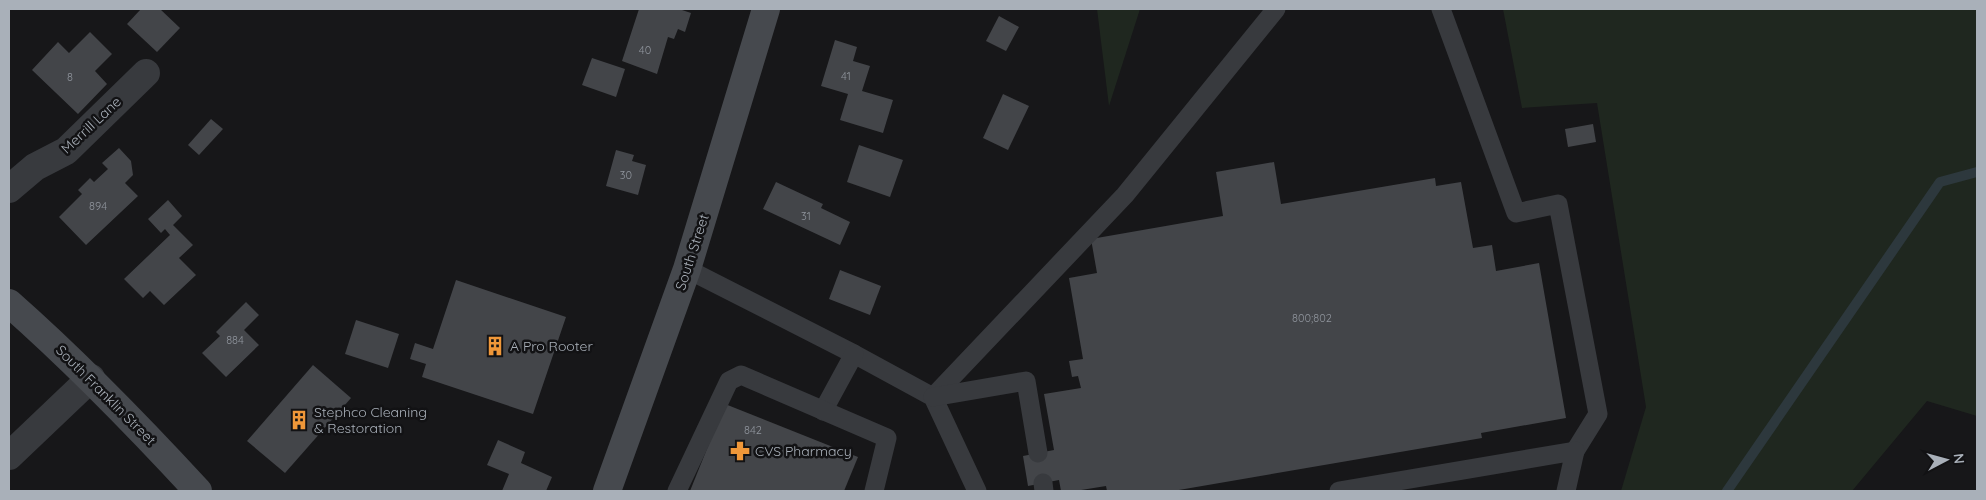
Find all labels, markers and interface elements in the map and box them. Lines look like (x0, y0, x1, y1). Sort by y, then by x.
house number: 40 (639, 43, 651, 57)
house number: 41 (841, 69, 851, 83)
house number: 8 (67, 70, 73, 84)
street label: Merrill Lane (57, 93, 125, 157)
house number: 30 (620, 168, 632, 182)
house number: 894 (89, 199, 107, 213)
house number: 31 (801, 209, 811, 223)
street label: South Street (671, 211, 713, 292)
house number: 800;802 (1292, 311, 1332, 325)
house number: 884 (226, 333, 244, 347)
building icon: A Pro Rooter (484, 335, 506, 357)
place label: A Pro Rooter (510, 337, 593, 355)
street label: South Franklin Street (52, 341, 160, 449)
place label: Stephco Cleaning & Restoration (314, 403, 427, 437)
building icon: Stephco Cleaning & Restoration (288, 409, 310, 431)
house number: 842 (744, 423, 762, 437)
north arrow (1921, 435, 1971, 485)
pharmacy icon: CVS Pharmacy (729, 440, 751, 462)
place label: CVS Pharmacy (755, 442, 852, 460)
text: N (1949, 453, 1968, 465)

